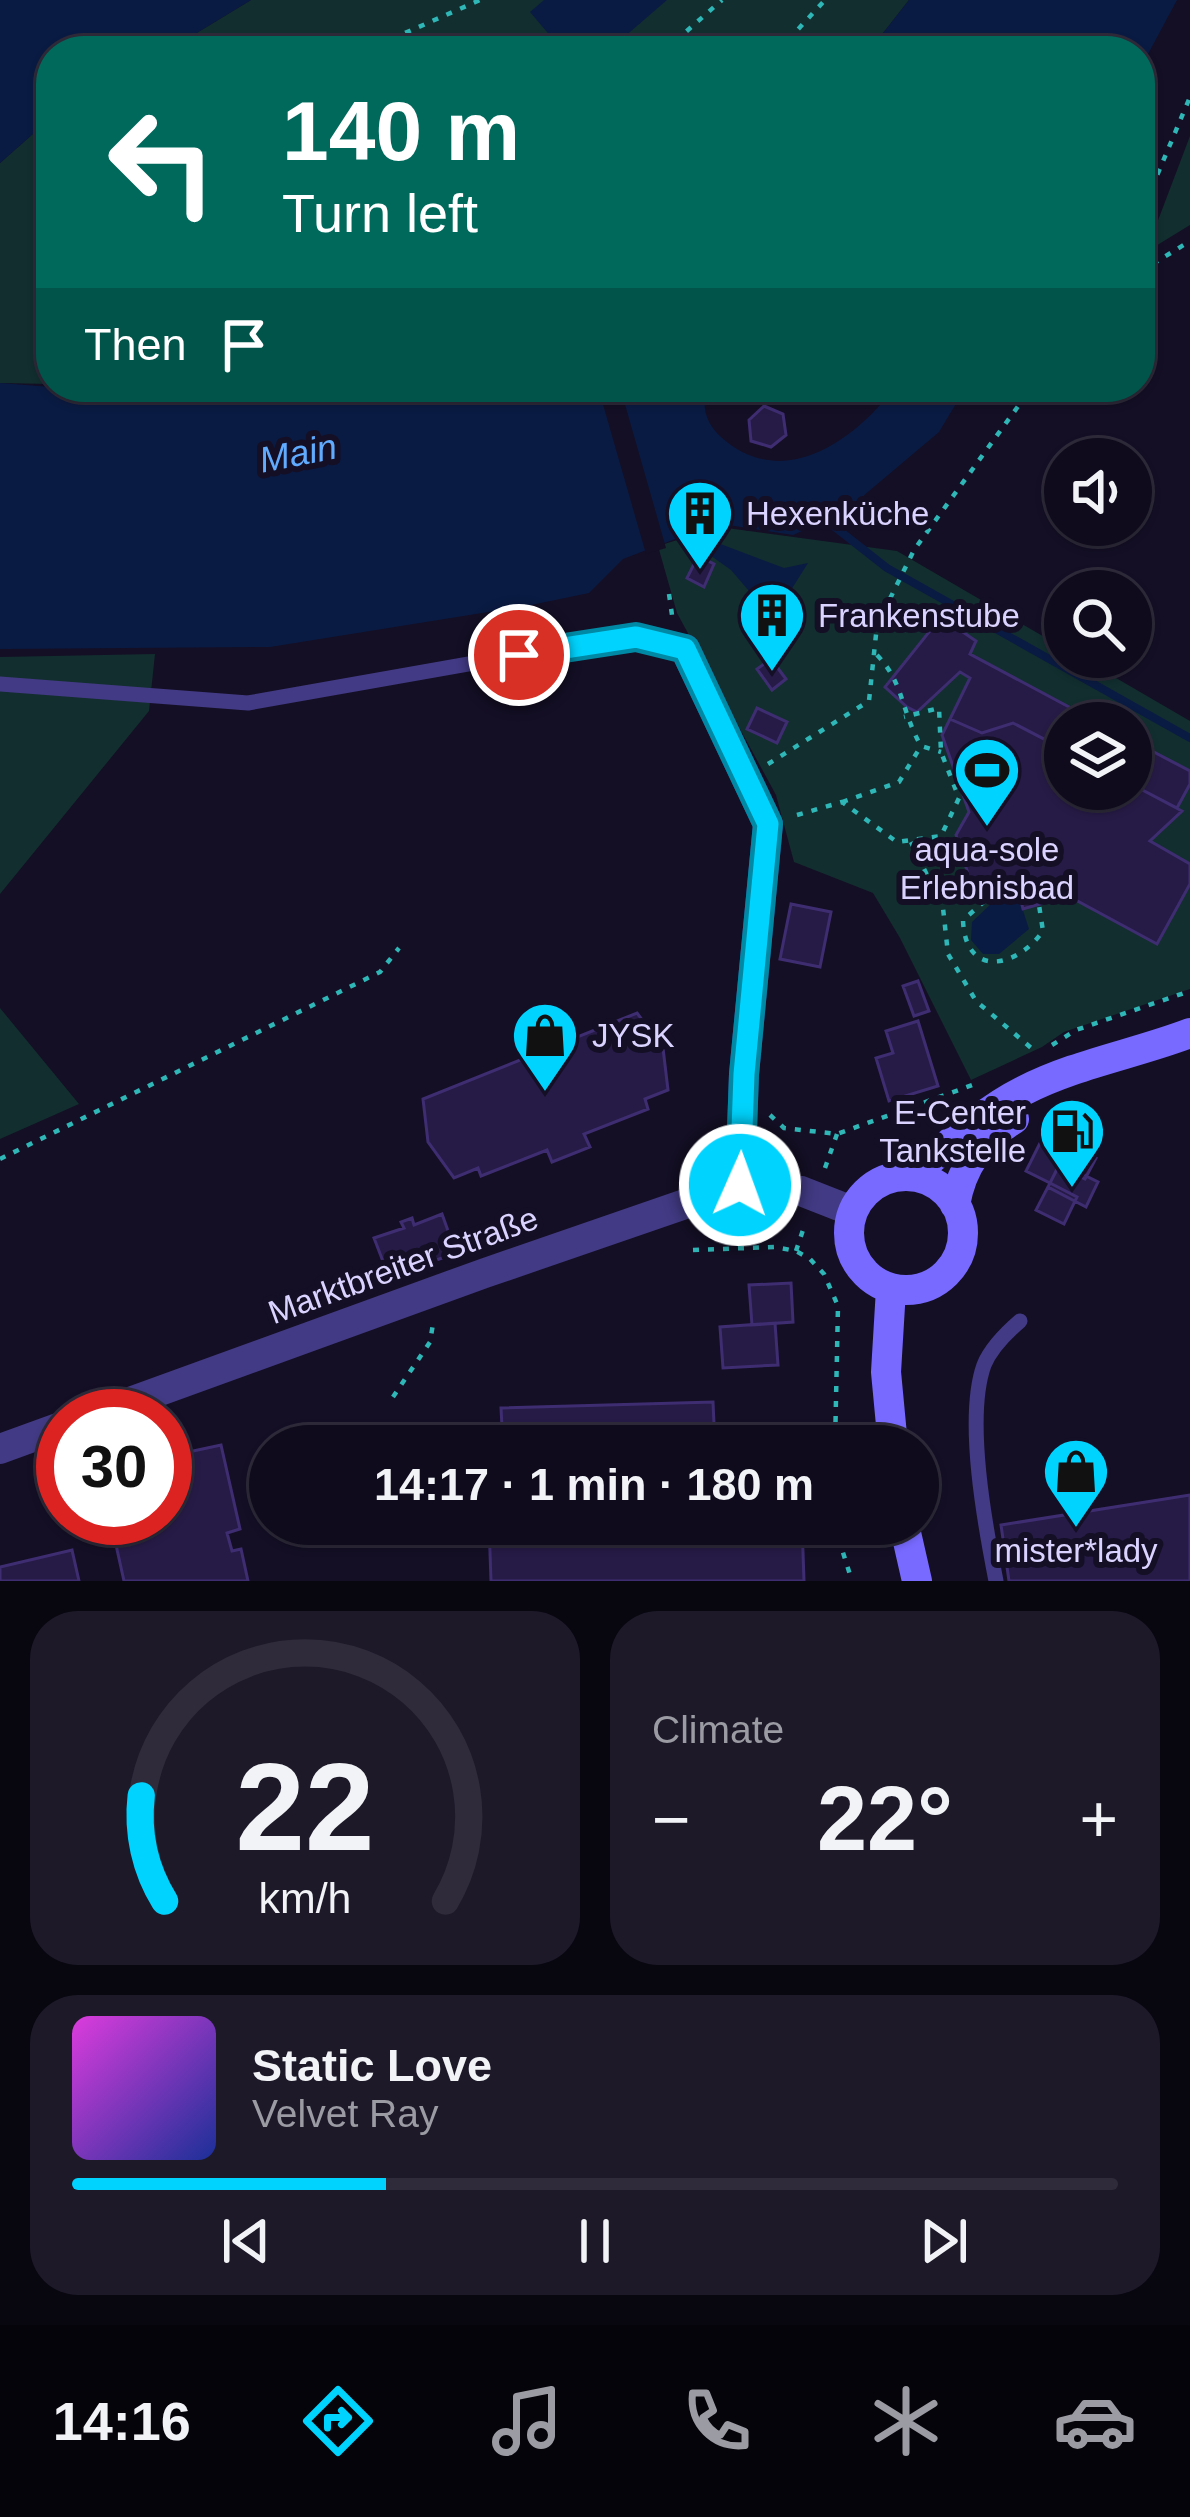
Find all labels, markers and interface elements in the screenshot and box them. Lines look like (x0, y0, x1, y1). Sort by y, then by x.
icon: left (84, 84, 240, 240)
text: 140 m (282, 84, 520, 178)
text: Turn left (282, 183, 478, 243)
icon: arrive (211, 312, 277, 378)
text: Then (84, 319, 187, 370)
water label: Main (256, 425, 340, 481)
map controls (1044, 438, 1152, 810)
button: sound (1044, 438, 1152, 546)
building icon: Hexenküche (665, 478, 735, 572)
place label: Hexenküche (746, 495, 929, 532)
button: search (1044, 570, 1152, 678)
building icon: Frankenstube (737, 580, 807, 674)
place label: Frankenstube (818, 597, 1020, 634)
pin (468, 604, 570, 706)
icon: arrive (486, 622, 552, 688)
button: layers (1044, 702, 1152, 810)
sports icon: aqua-sole Erlebnisbad (952, 735, 1022, 829)
place label: aqua-sole Erlebnisbad (900, 831, 1074, 906)
shop icon: JYSK (510, 1000, 580, 1094)
place label: JYSK (592, 1017, 675, 1054)
place label: E-Center Tankstelle (879, 1094, 1026, 1169)
fuel station icon: E-Center Tankstelle (1037, 1096, 1107, 1190)
position arrow (677, 1122, 803, 1248)
street label: Marktbreiter Straße (263, 1199, 543, 1331)
speed limit sign: 30 (36, 1389, 192, 1545)
shop icon: mister*lady (1041, 1436, 1111, 1530)
text: 14:17 · 1 min · 180 m (374, 1459, 814, 1510)
place label: mister*lady (994, 1532, 1158, 1569)
text: Climate (652, 1708, 784, 1751)
text: 22 (236, 1737, 374, 1876)
text: 22° (817, 1769, 953, 1869)
text: − (652, 1782, 691, 1856)
text: + (1079, 1782, 1118, 1856)
text: km/h (259, 1874, 351, 1922)
text: Static Love (252, 2040, 492, 2091)
text: Velvet Ray (252, 2092, 438, 2135)
icon: previous (213, 2208, 279, 2274)
icon: pause (562, 2208, 628, 2274)
icon: next (911, 2208, 977, 2274)
icon: directions (296, 2379, 380, 2463)
icon: music (485, 2379, 569, 2463)
icon: phone (675, 2379, 759, 2463)
icon: climate (864, 2379, 948, 2463)
icon: car (1053, 2379, 1137, 2463)
text: 14:16 (53, 2391, 191, 2451)

